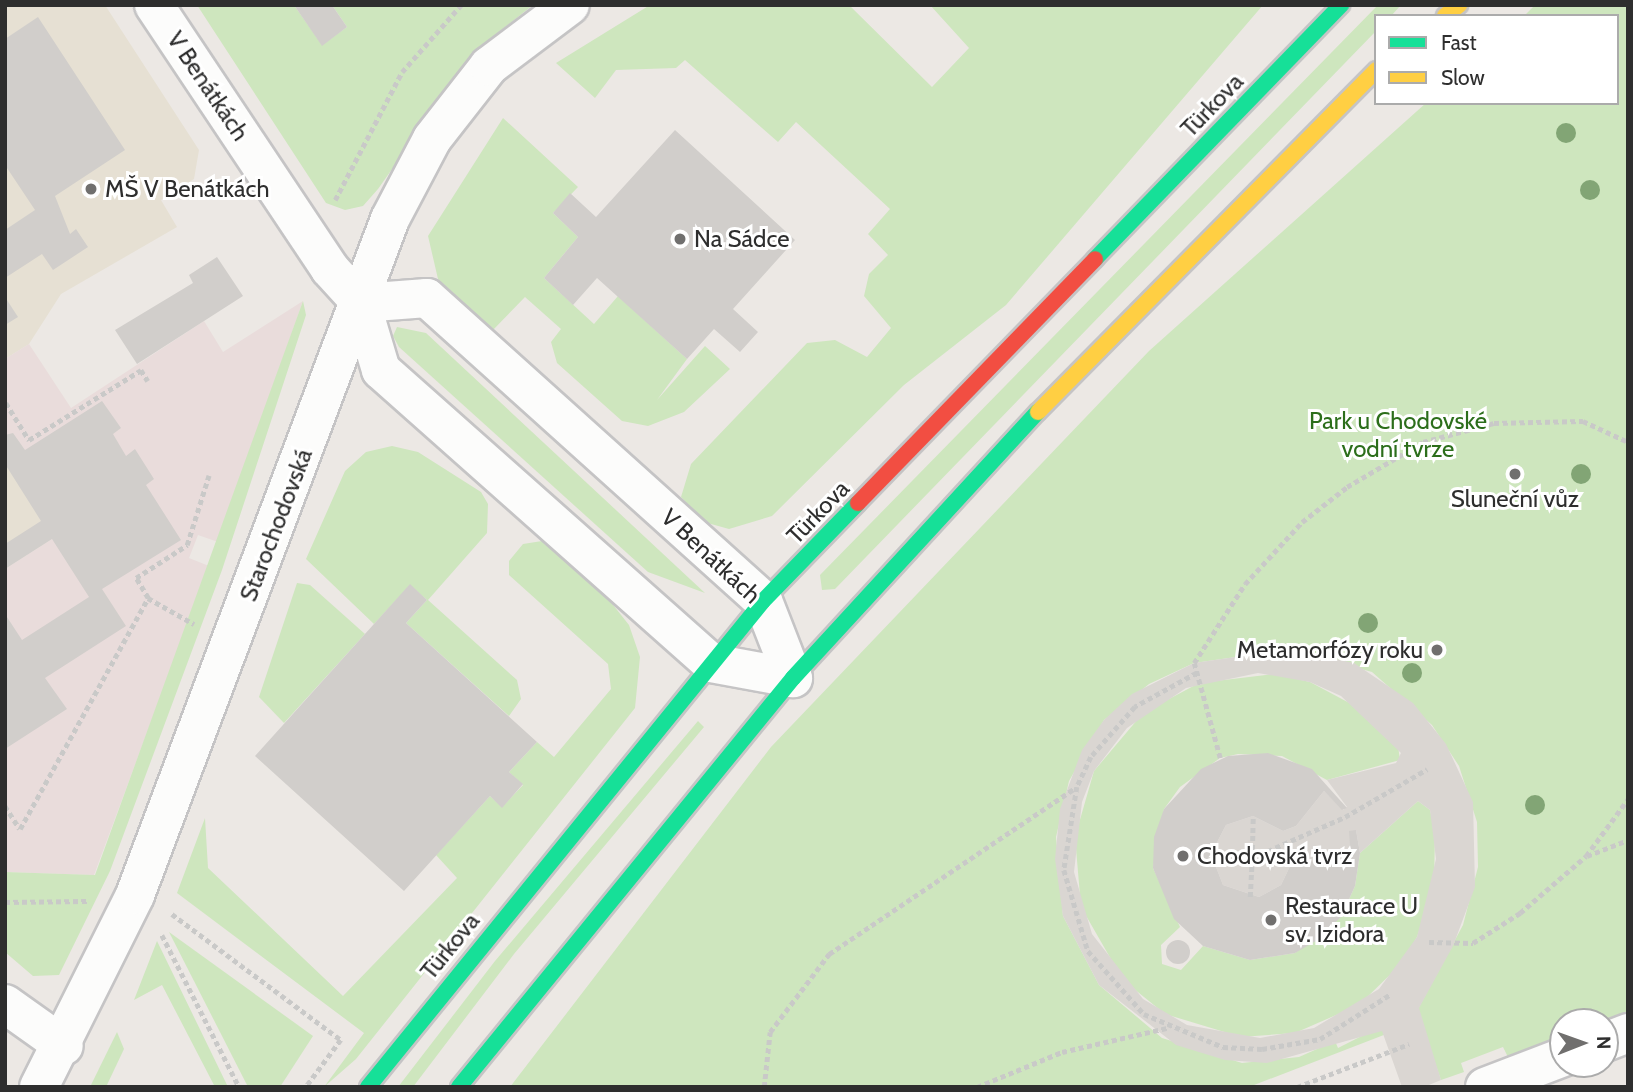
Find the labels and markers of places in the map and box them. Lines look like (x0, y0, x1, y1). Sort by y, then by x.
place label: MŠ V Benátkách (105, 175, 269, 203)
marker: MŠ V Benátkách (83, 181, 99, 197)
place label: Na Sádce (694, 225, 789, 253)
marker: Na Sádce (672, 231, 688, 247)
marker: Sluneční vůz (1507, 466, 1523, 482)
place label: Sluneční vůz (1451, 485, 1579, 513)
place label: Metamorfózy roku (1237, 636, 1423, 664)
marker: Metamorfózy roku (1429, 642, 1445, 658)
place label: Chodovská tvrz (1197, 842, 1352, 870)
marker: Chodovská tvrz (1175, 848, 1191, 864)
place label: Restaurace U sv. Izidora (1285, 892, 1418, 948)
marker: Restaurace U sv. Izidora (1263, 912, 1279, 928)

